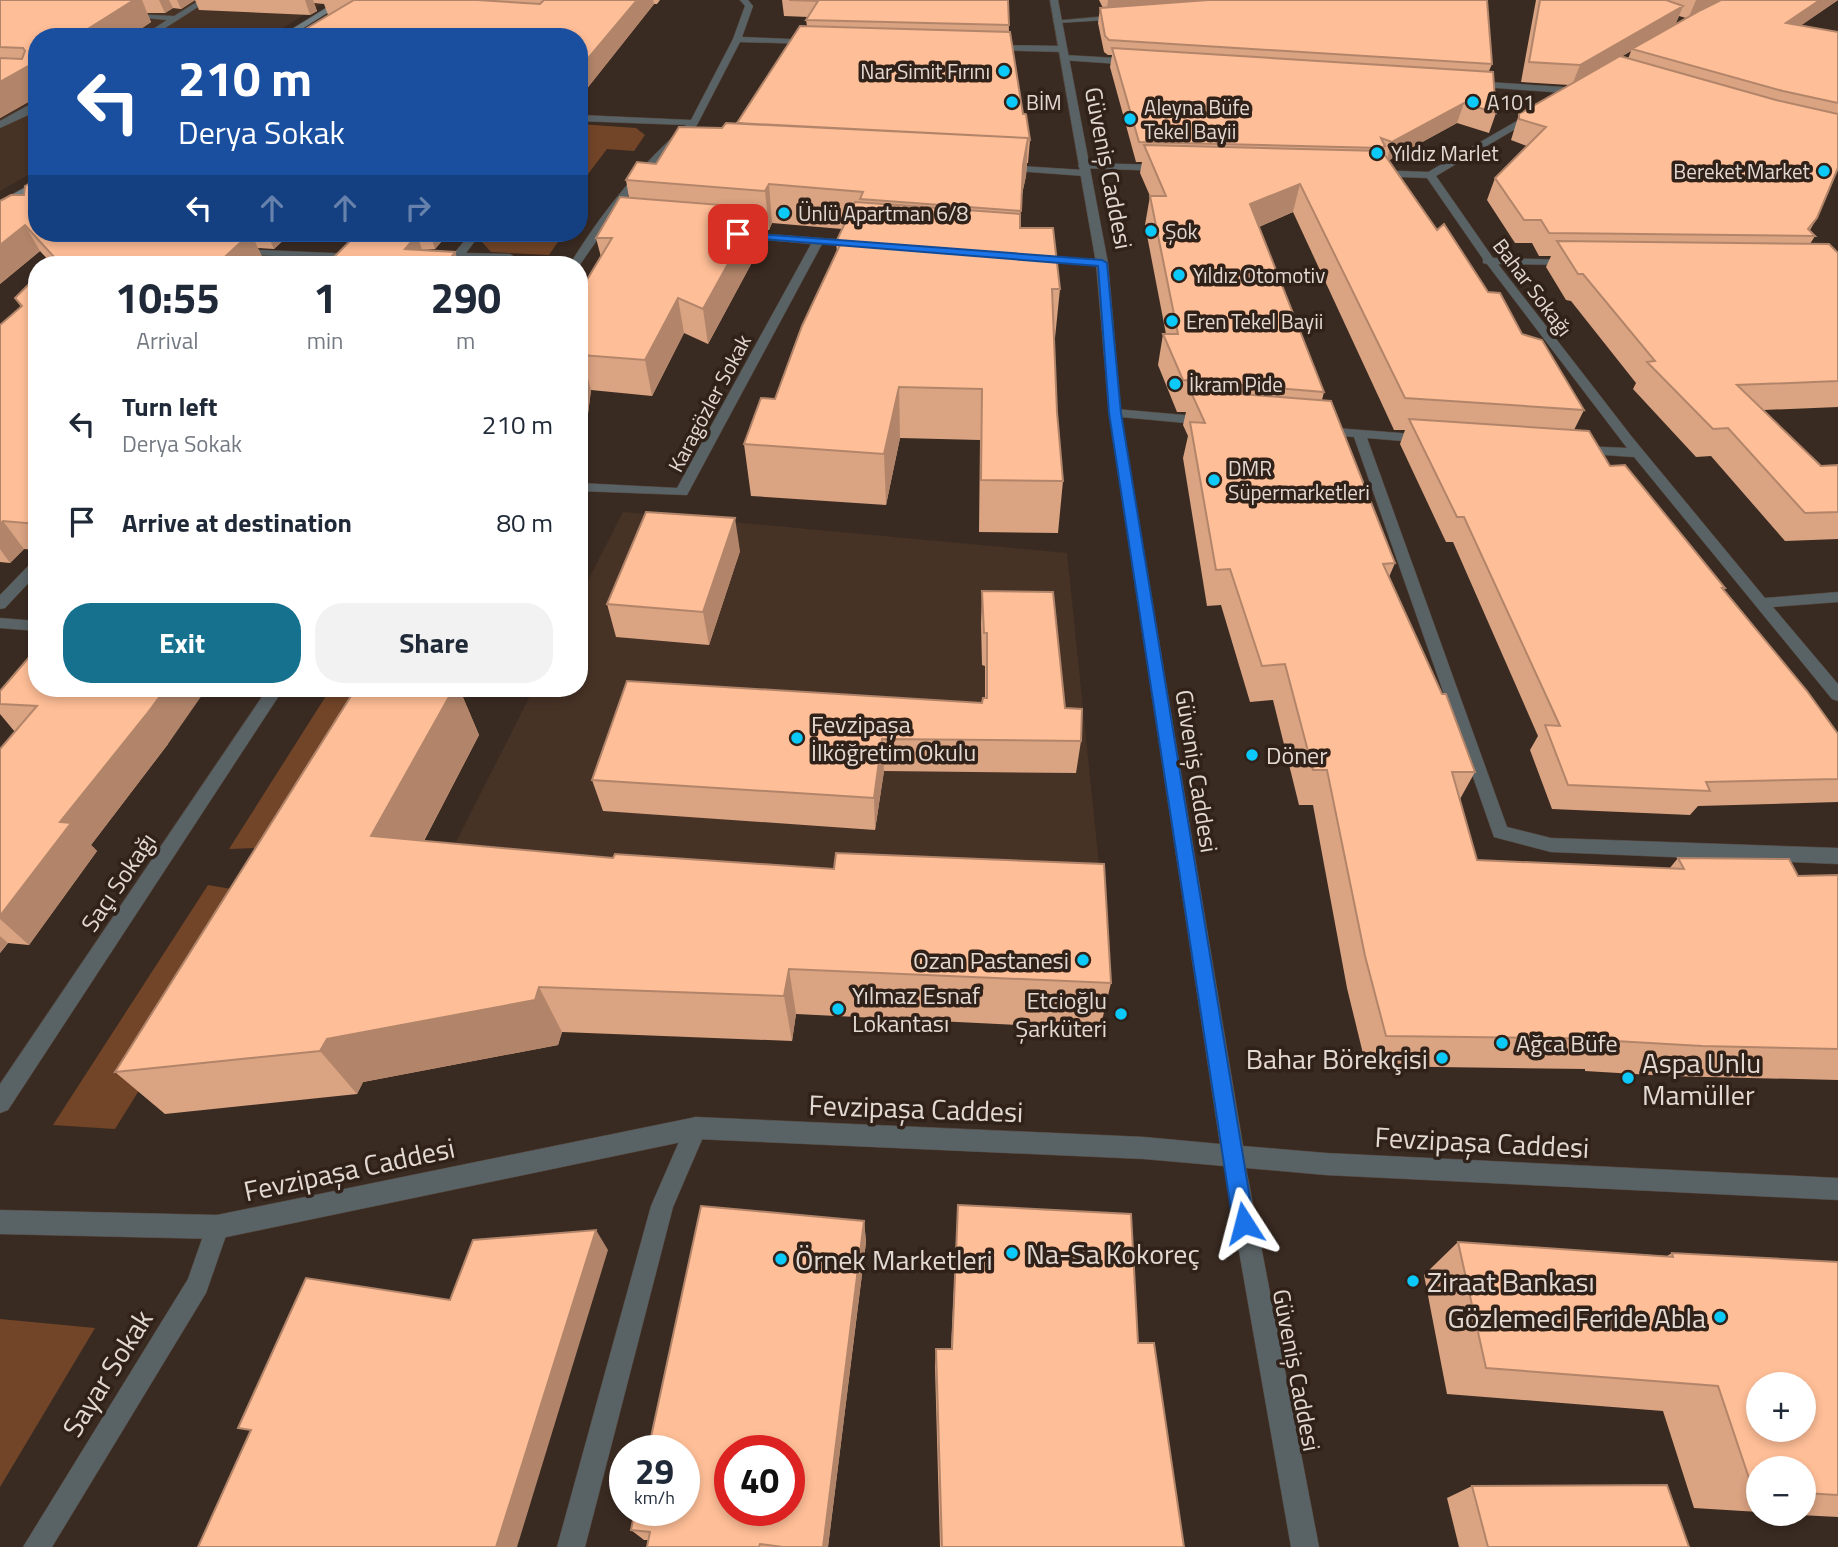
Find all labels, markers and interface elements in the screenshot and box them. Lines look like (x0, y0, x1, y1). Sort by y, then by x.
text: 210 m (178, 40, 312, 115)
place label: Nar Simit Fırını (860, 55, 990, 87)
icon: left (63, 56, 154, 147)
marker: Nar Simit Fırını (996, 63, 1012, 79)
street label: Güveniş Caddesi (1076, 84, 1142, 252)
place label: BİM (1026, 86, 1062, 118)
place label: A101 (1487, 86, 1535, 118)
place label: Aleyna Büfe Tekel Bayii (1144, 91, 1250, 147)
marker: BİM (1004, 94, 1020, 110)
marker: A101 (1465, 94, 1481, 110)
text: Derya Sokak (178, 108, 345, 156)
marker: Aleyna Büfe Tekel Bayii (1122, 111, 1138, 127)
place label: Yıldız Marlet (1391, 137, 1499, 169)
marker: Yıldız Marlet (1369, 145, 1385, 161)
place label: Bereket Market (1673, 155, 1811, 187)
marker: Bereket Market (1816, 163, 1832, 179)
icon: left (180, 189, 218, 227)
icon: ahead (253, 189, 291, 227)
icon: ahead (326, 189, 364, 227)
icon: right (399, 189, 437, 227)
place label: Ünlü Apartman 6/8 (798, 197, 969, 229)
pin (708, 204, 768, 264)
marker: Ünlü Apartman 6/8 (776, 205, 792, 221)
icon: arrive (719, 215, 757, 253)
place label: Şok (1165, 215, 1198, 247)
marker: Şok (1143, 223, 1159, 239)
street label: Bahar Sokağı (1485, 231, 1581, 343)
place label: Yıldız Otomotiv (1193, 259, 1325, 291)
text: 10:55 (115, 265, 220, 329)
text: 1 (313, 265, 337, 329)
text: 290 (430, 265, 501, 329)
marker: Yıldız Otomotiv (1171, 267, 1187, 283)
place label: Eren Tekel Bayii (1186, 305, 1323, 337)
marker: Eren Tekel Bayii (1164, 313, 1180, 329)
text: Arrival (136, 323, 199, 358)
text: min (307, 323, 343, 358)
text: m (456, 323, 475, 358)
street label: Karagözler Sokak (659, 328, 759, 478)
place label: İkram Pide (1189, 368, 1283, 400)
marker: İkram Pide (1167, 376, 1183, 392)
text: Turn left (122, 387, 217, 426)
icon: left (63, 405, 101, 443)
text: 210 m (482, 405, 553, 444)
text: Derya Sokak (122, 426, 242, 461)
place label: DMR Süpermarketleri (1228, 452, 1370, 508)
marker: DMR Süpermarketleri (1206, 472, 1222, 488)
icon: arrive (63, 503, 101, 541)
text: Arrive at destination (122, 503, 352, 542)
text: 80 m (496, 503, 553, 542)
button: Exit (63, 603, 301, 683)
button: Share (315, 603, 553, 683)
street label: Güveniş Caddesi (1166, 687, 1228, 855)
place label: Fevzipaşa İlköğretim Okulu (811, 706, 976, 770)
marker: Fevzipaşa İlköğretim Okulu (789, 730, 805, 746)
place label: Döner (1266, 737, 1327, 773)
marker: Döner (1244, 747, 1260, 763)
street label: Saçı Sokağı (72, 825, 164, 939)
place label: Ozan Pastanesi (913, 942, 1069, 978)
marker: Ozan Pastanesi (1075, 952, 1091, 968)
place label: Yılmaz Esnaf Lokantası (852, 977, 980, 1041)
place label: Etcioğlu Şarküteri (1015, 982, 1107, 1046)
marker: Yılmaz Esnaf Lokantası (830, 1001, 846, 1017)
marker: Etcioğlu Şarküteri (1113, 1006, 1129, 1022)
place label: Ağca Büfe (1516, 1025, 1618, 1061)
marker: Ağca Büfe (1494, 1035, 1510, 1051)
place label: Bahar Börekçisi (1246, 1037, 1428, 1080)
place label: Aspa Unlu Mamüller (1642, 1041, 1761, 1116)
marker: Bahar Börekçisi (1434, 1050, 1450, 1066)
marker: Aspa Unlu Mamüller (1620, 1070, 1636, 1086)
street label: Fevzipaşa Caddesi (808, 1083, 1024, 1133)
street label: Fevzipaşa Caddesi (1374, 1115, 1590, 1169)
street label: Fevzipaşa Caddesi (240, 1126, 458, 1212)
position arrow (1207, 1186, 1281, 1260)
place label: Na-Sa Kokoreç (1026, 1232, 1200, 1275)
place label: Örnek Marketleri (795, 1238, 993, 1281)
marker: Na-Sa Kokoreç (1004, 1245, 1020, 1261)
marker: Örnek Marketleri (773, 1251, 789, 1267)
place label: Ziraat Bankası (1427, 1260, 1595, 1303)
marker: Ziraat Bankası (1405, 1273, 1421, 1289)
street label: Güveniş Caddesi (1264, 1286, 1330, 1454)
place label: Gözlemeci Feride Abla (1447, 1296, 1706, 1339)
street label: Sayar Sokak (51, 1301, 163, 1445)
marker: Gözlemeci Feride Abla (1712, 1309, 1728, 1325)
map controls (1746, 1372, 1816, 1526)
button: + (1746, 1372, 1816, 1442)
speed limit sign: 40 (714, 1435, 805, 1526)
text: 29 (635, 1444, 674, 1498)
button: − (1746, 1456, 1816, 1526)
text: km/h (634, 1484, 675, 1511)

